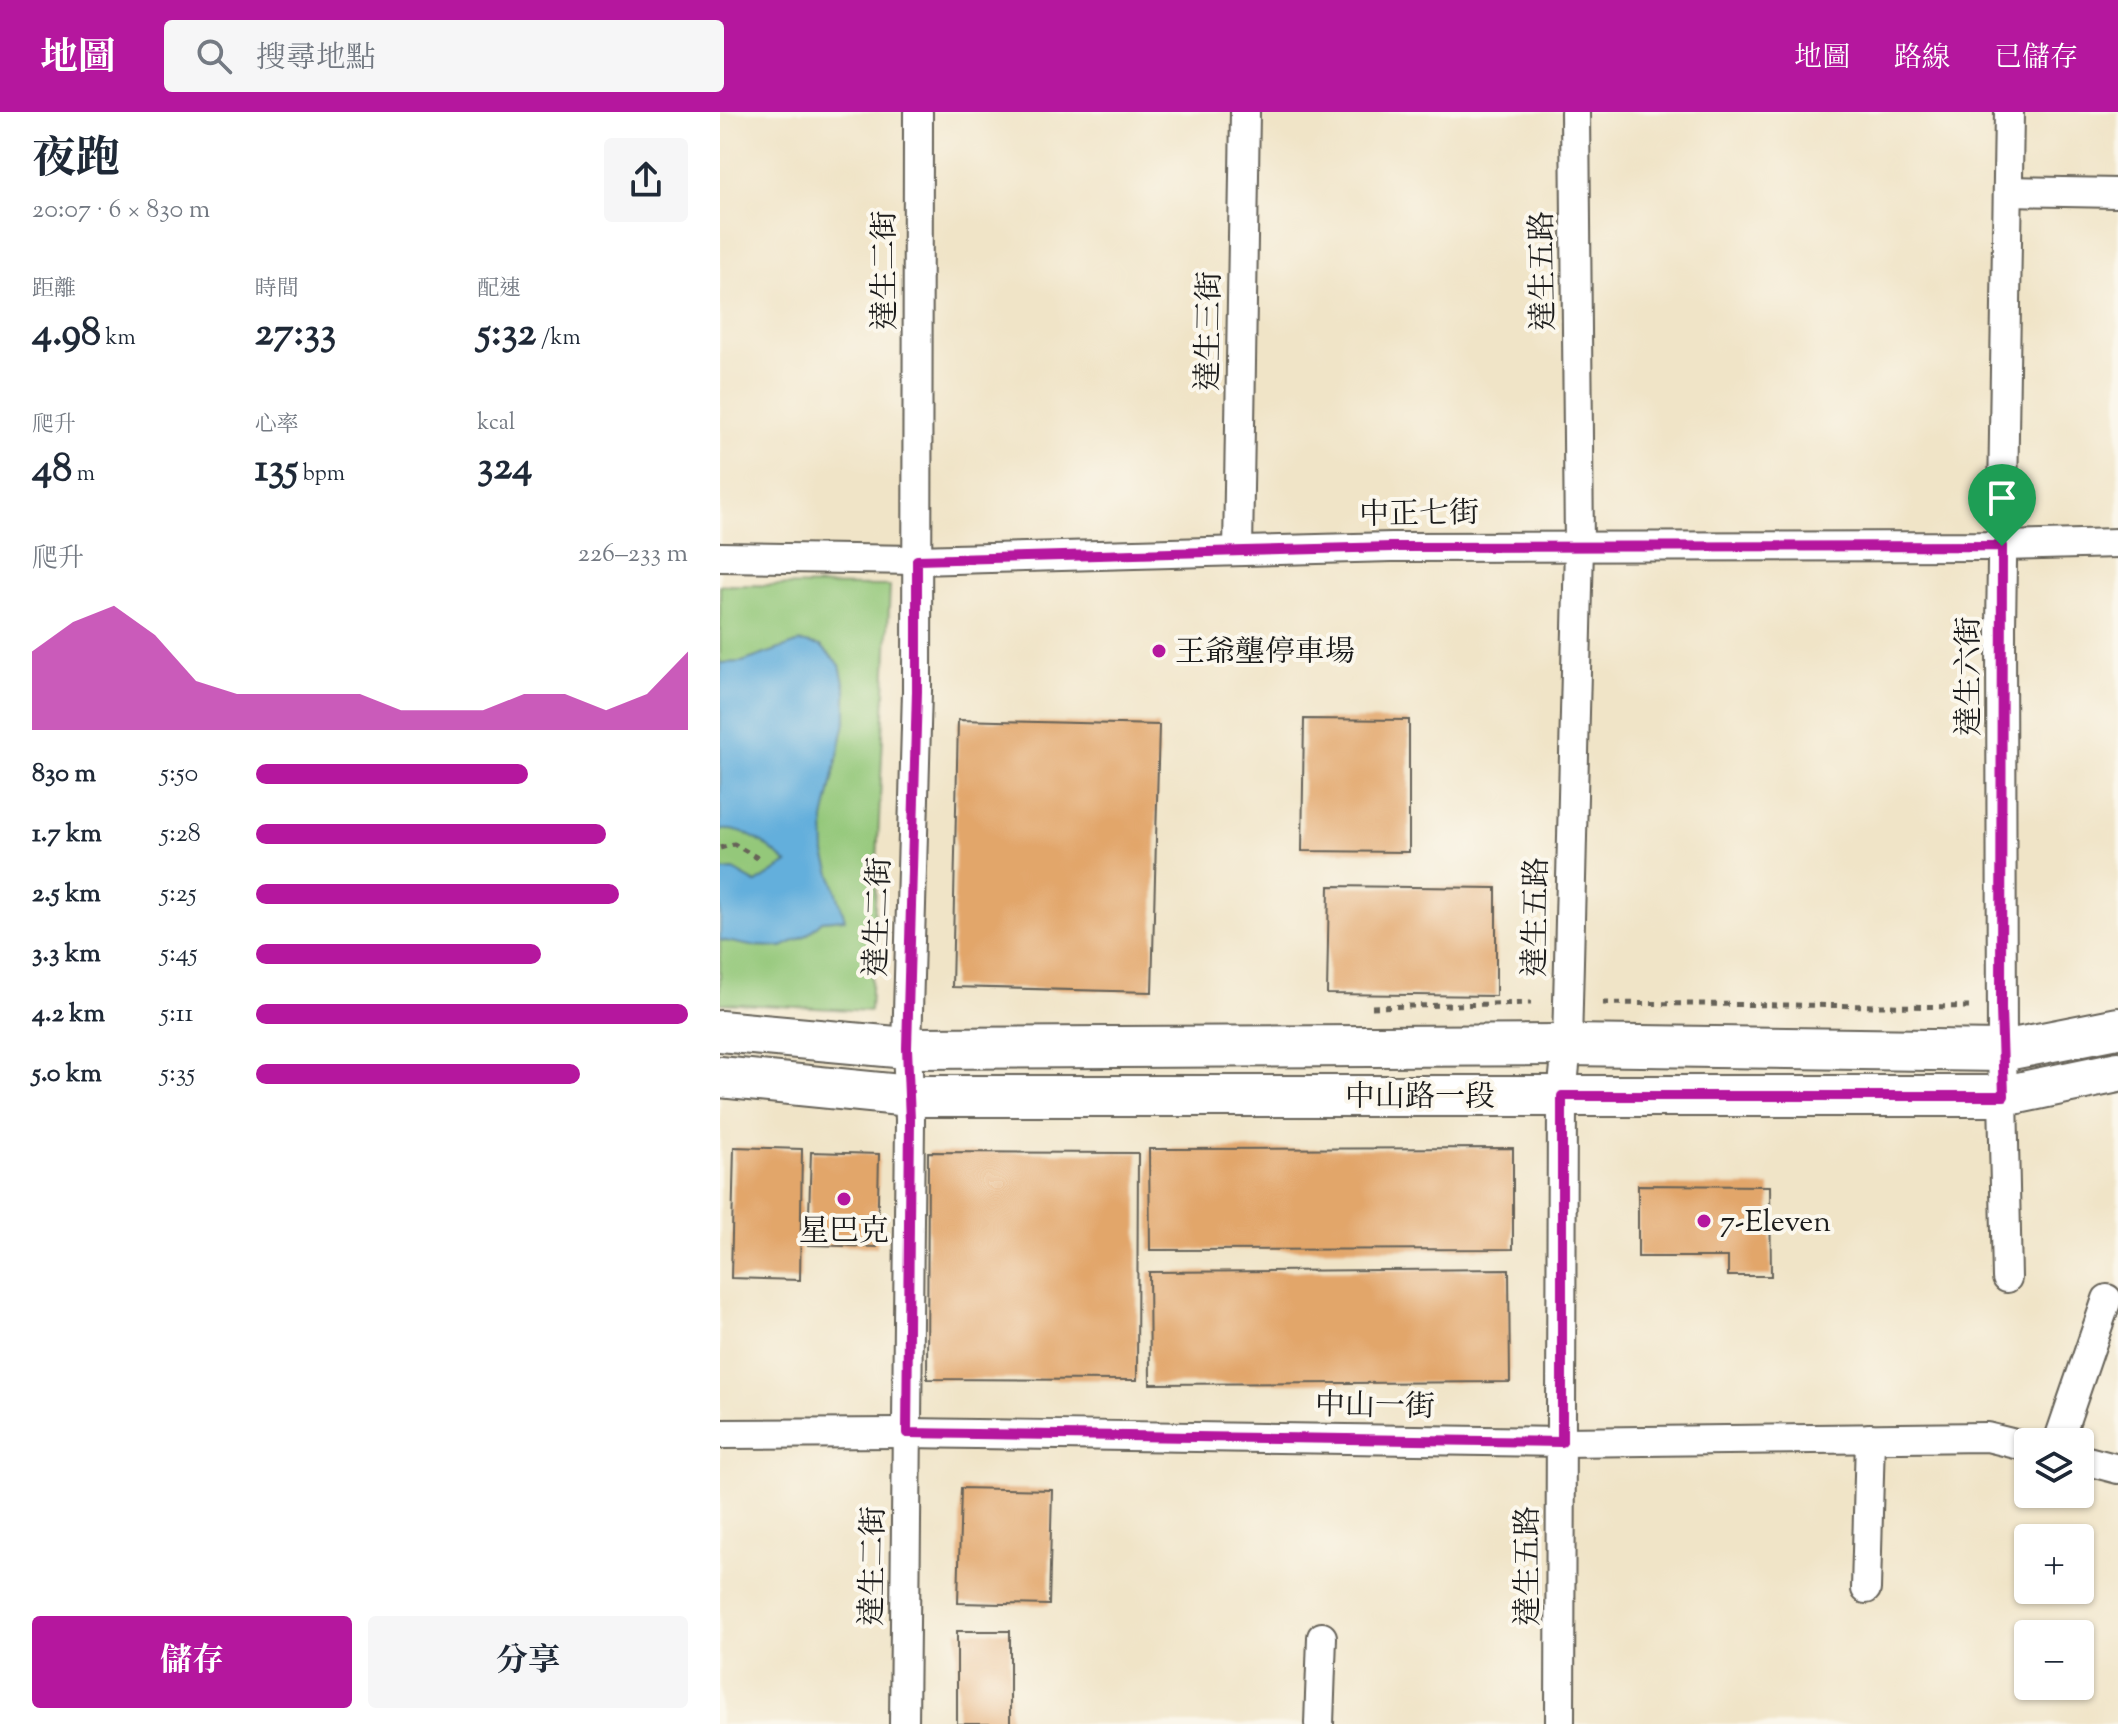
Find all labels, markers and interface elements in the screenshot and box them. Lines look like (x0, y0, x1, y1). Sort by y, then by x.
search box (164, 20, 724, 92)
text: 地圖 (40, 33, 116, 87)
icon: search (192, 34, 236, 78)
text: 搜尋地點 (256, 38, 376, 81)
text: 地圖 (1794, 39, 1850, 79)
text: 路線 (1894, 39, 1950, 79)
text: 已儲存 (1994, 39, 2078, 79)
text: 夜跑 (32, 130, 120, 193)
button: share (604, 138, 688, 222)
text: 20:07 · 6 × 830 m (32, 192, 210, 229)
street label: 達生二街 (865, 210, 908, 330)
street label: 達生五路 (1522, 211, 1567, 331)
street label: 達生三街 (1188, 271, 1233, 391)
text: 距離 (32, 274, 76, 306)
text: 時間 (255, 274, 299, 306)
text: 配速 (477, 274, 521, 306)
text: 4.98 (32, 306, 101, 363)
text: 27:33 (255, 306, 336, 363)
text: 5:32 (477, 306, 536, 363)
text: km (101, 323, 136, 355)
text: /km (536, 323, 581, 355)
text: kcal (477, 408, 515, 440)
text: 爬升 (32, 410, 76, 442)
text: 心率 (255, 410, 299, 442)
text: 324 (477, 440, 532, 497)
text: 48 (32, 442, 72, 499)
text: 135 (255, 442, 298, 499)
text: m (72, 459, 95, 491)
text: bpm (298, 459, 345, 491)
pin (1968, 464, 2036, 546)
icon: arrive (1980, 476, 2024, 520)
street label: 中正七街 (1359, 493, 1479, 538)
text: 226–233 m (578, 536, 688, 573)
text: 爬升 (32, 541, 84, 578)
street label: 達生六街 (1949, 616, 1992, 736)
place label: 王爺壟停車場 (1175, 632, 1355, 675)
marker: 王爺壟停車場 (1150, 642, 1168, 660)
text: 830 m (32, 756, 96, 793)
text: 5:50 (160, 756, 198, 793)
text: 1.7 km (32, 816, 102, 853)
text: 5:28 (160, 816, 201, 853)
street label: 達生二街 (856, 856, 903, 978)
street label: 達生五路 (1515, 857, 1560, 977)
text: 2.5 km (32, 876, 101, 913)
text: 5:25 (160, 876, 197, 913)
text: 3.3 km (32, 936, 101, 973)
text: 5:45 (160, 936, 198, 973)
text: 4.2 km (32, 996, 105, 1033)
text: 5:11 (160, 996, 193, 1033)
text: 5.0 km (32, 1056, 102, 1093)
text: 5:35 (160, 1056, 195, 1093)
street label: 中山路一段 (1345, 1077, 1495, 1120)
marker: 星巴克 (835, 1190, 853, 1208)
place label: 7-Eleven (1720, 1202, 1831, 1245)
place label: 星巴克 (799, 1211, 889, 1254)
marker: 7-Eleven (1695, 1212, 1713, 1230)
street label: 中山一街 (1315, 1385, 1435, 1430)
map controls (2014, 1428, 2094, 1700)
button: layers (2014, 1428, 2094, 1508)
street label: 達生二街 (852, 1506, 897, 1626)
street label: 達生五路 (1508, 1506, 1551, 1626)
button: + (2014, 1524, 2094, 1604)
button: 儲存 (32, 1616, 352, 1708)
button: 分享 (368, 1616, 688, 1708)
button: − (2014, 1620, 2094, 1700)

